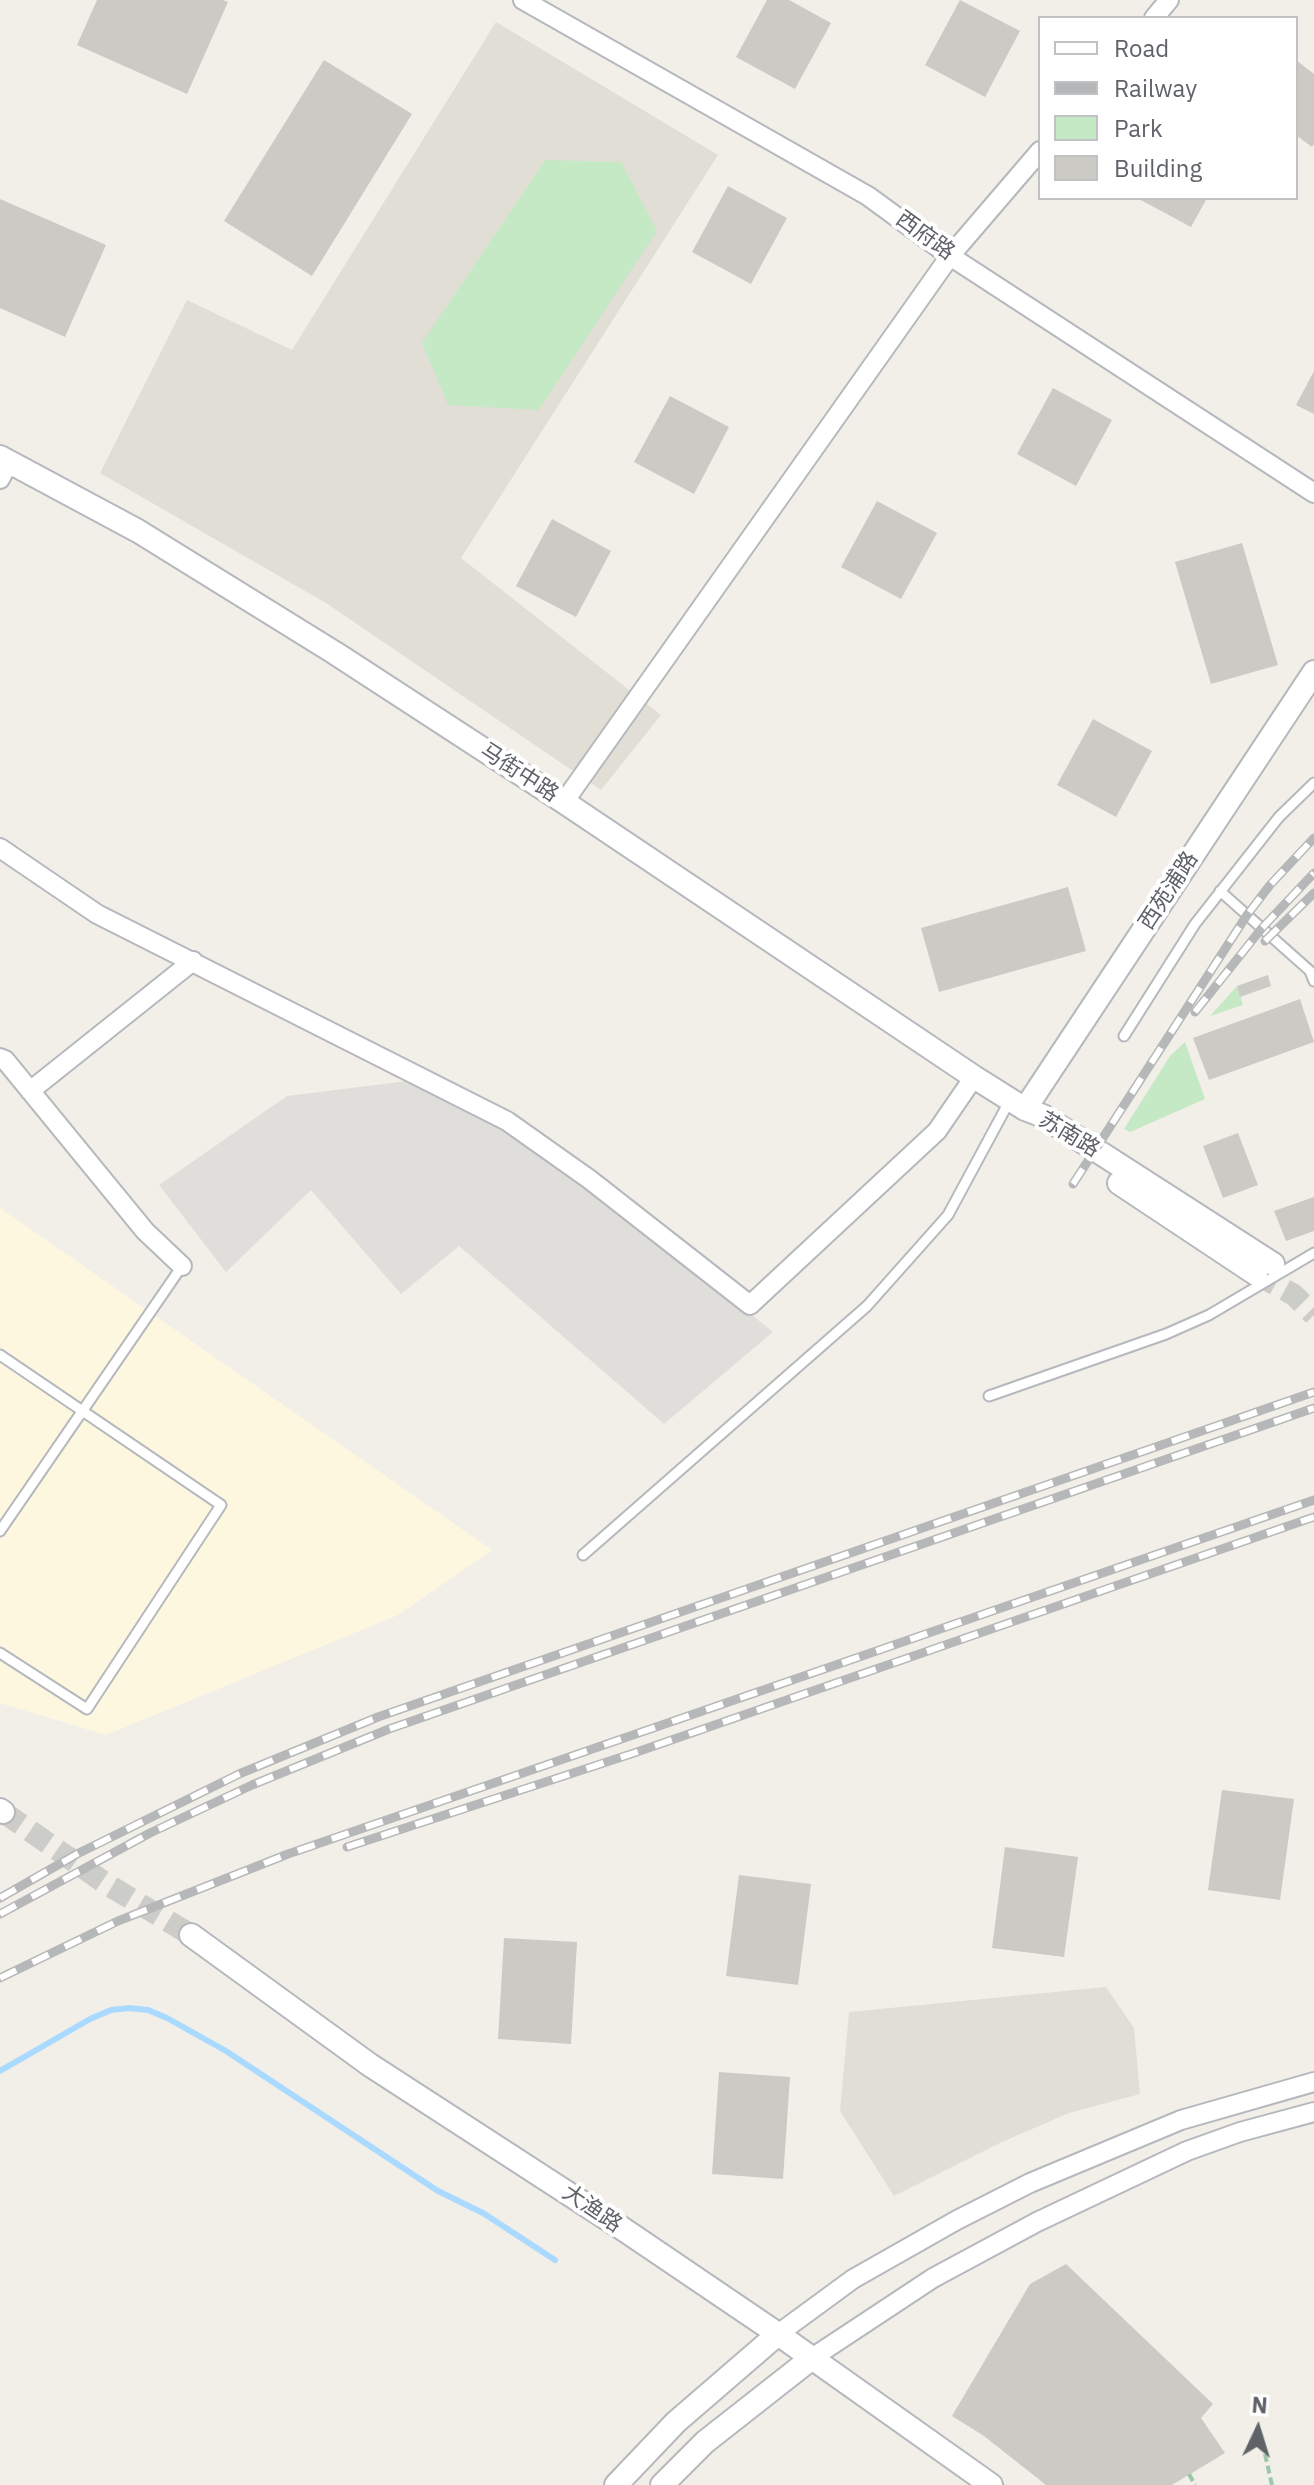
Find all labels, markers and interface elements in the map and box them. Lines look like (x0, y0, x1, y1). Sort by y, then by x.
legend (1038, 16, 1298, 200)
text: Road (1114, 32, 1169, 64)
text: Railway (1114, 72, 1197, 104)
text: Park (1114, 112, 1163, 144)
text: Building (1114, 152, 1202, 184)
street label: 西府路 (891, 206, 959, 266)
street label: 马街中路 (475, 738, 563, 808)
street label: 西苑浦路 (1134, 847, 1204, 935)
street label: 苏南路 (1034, 1107, 1104, 1163)
street label: 大渔路 (557, 2180, 627, 2238)
north arrow (1218, 2389, 1298, 2469)
text: N (1251, 2390, 1269, 2420)

